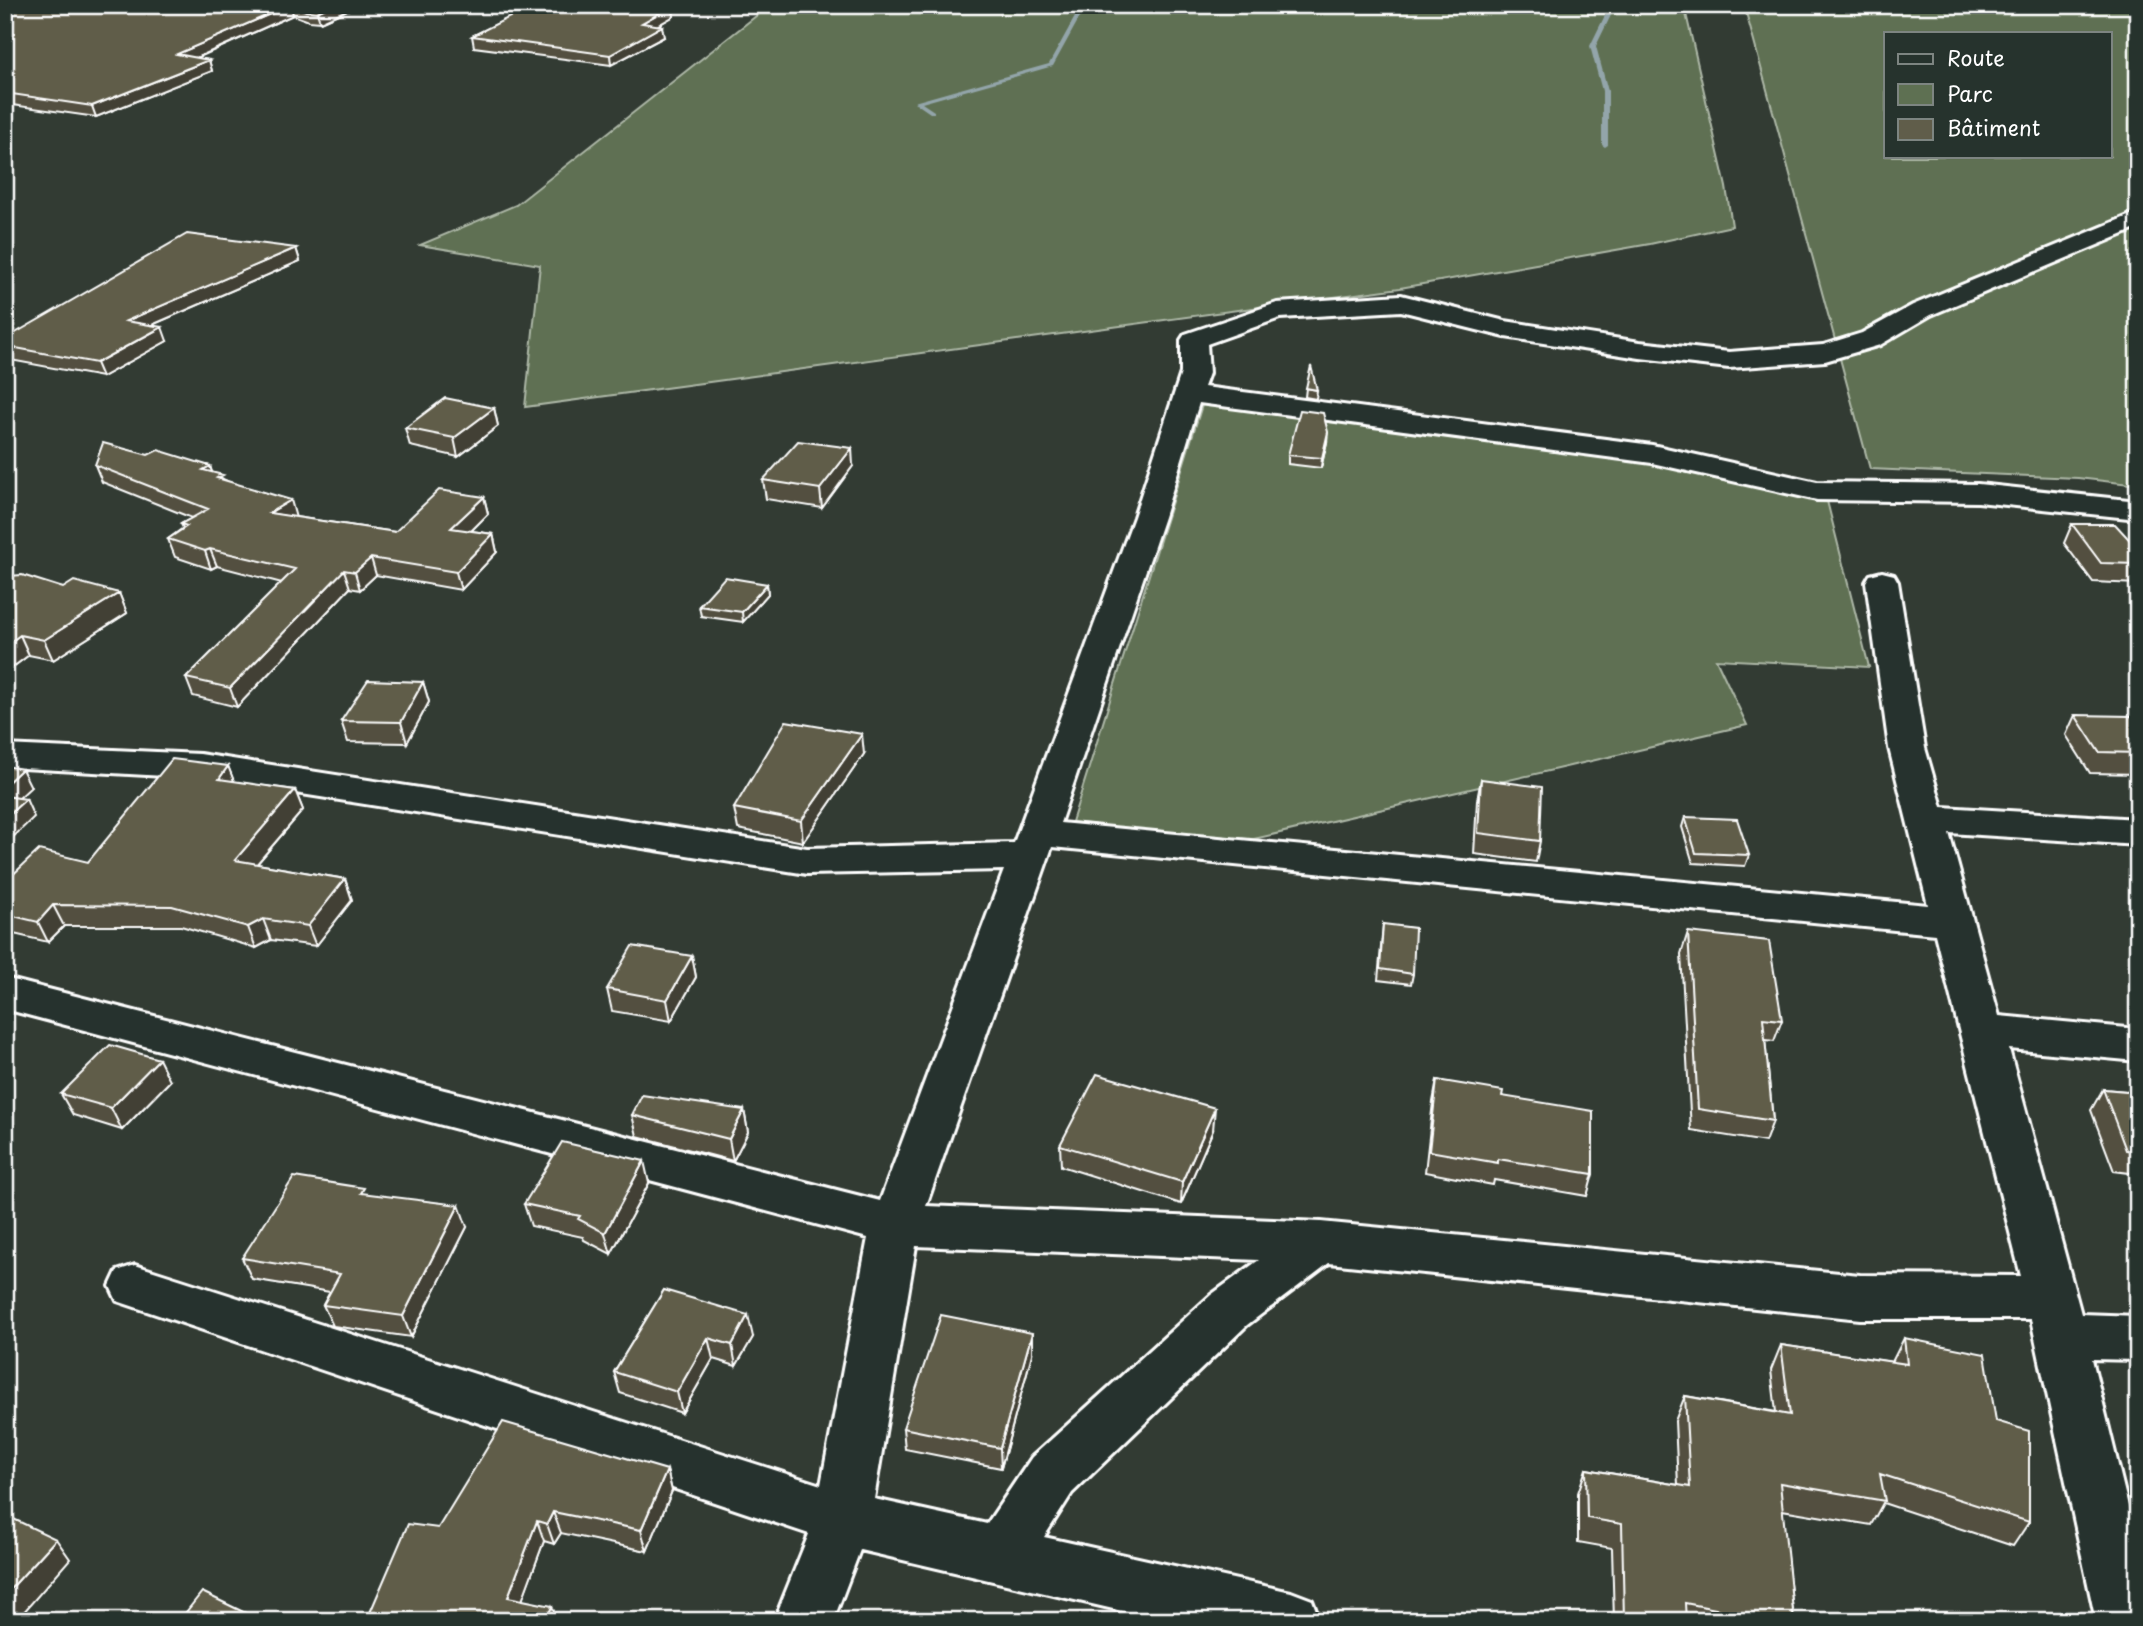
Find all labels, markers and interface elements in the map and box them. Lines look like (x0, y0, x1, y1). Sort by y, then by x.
legend (1884, 32, 2112, 158)
text: Route (1947, 41, 2005, 73)
text: Parc (1947, 77, 1993, 109)
text: Bâtiment (1947, 111, 2040, 143)

